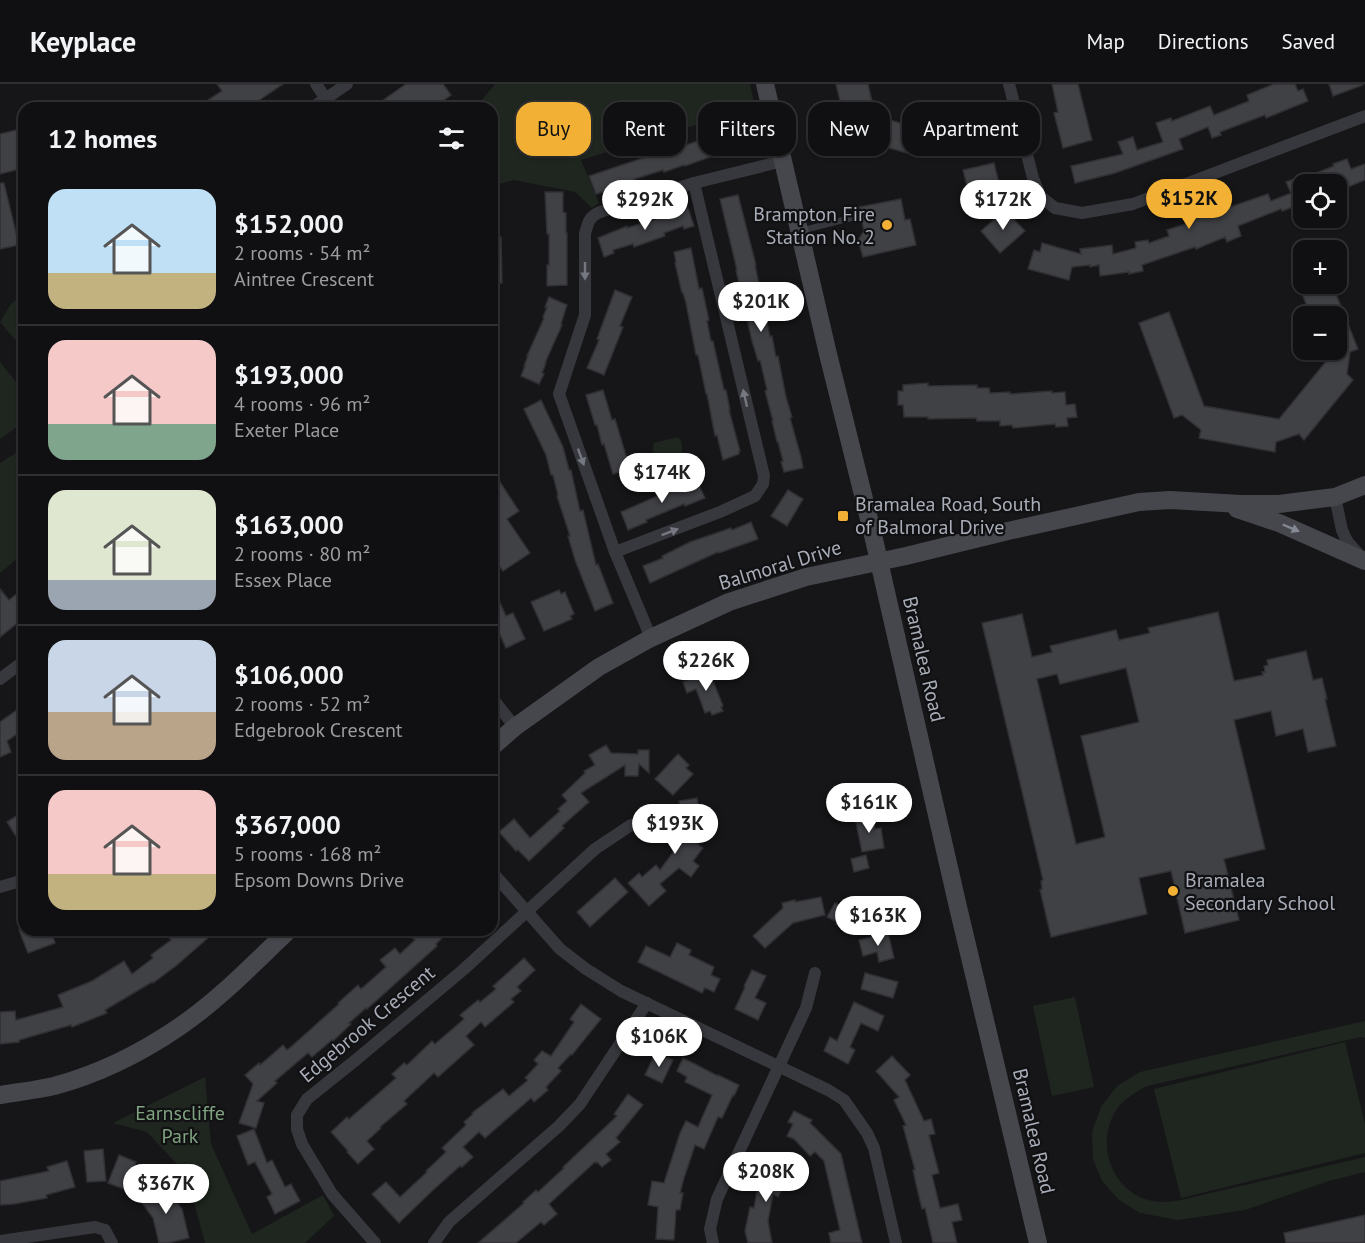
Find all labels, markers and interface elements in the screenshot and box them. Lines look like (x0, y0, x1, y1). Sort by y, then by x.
text: Keyplace (30, 23, 136, 60)
text: Map (1086, 28, 1125, 55)
text: Directions (1158, 28, 1249, 55)
text: Saved (1282, 28, 1335, 55)
chip: Buy (516, 102, 591, 156)
chip: Rent (603, 102, 686, 156)
chip: Filters (698, 102, 796, 156)
chip: New (808, 102, 890, 156)
chip: Apartment (902, 102, 1040, 156)
text: 12 homes (48, 122, 157, 155)
icon: filters (435, 122, 468, 155)
map controls (1293, 174, 1347, 360)
button: locate (1293, 174, 1347, 228)
pin: $152K (1147, 179, 1231, 230)
pin: $292K (603, 180, 687, 231)
pin: $172K (961, 180, 1045, 231)
text: $152K (1160, 185, 1218, 211)
text: $292K (616, 186, 674, 212)
text: $172K (974, 186, 1032, 212)
place label: Brampton Fire Station No. 2 (753, 201, 875, 250)
text: $152,000 (234, 207, 344, 240)
icon: home (96, 213, 168, 285)
marker: Brampton Fire Station No. 2 (880, 218, 894, 232)
text: 2 rooms · 54 m² (234, 240, 370, 266)
button: + (1293, 240, 1347, 294)
one-way arrow (580, 261, 590, 280)
text: Aintree Crescent (234, 266, 374, 292)
pin: $201K (719, 282, 803, 333)
text: $201K (732, 288, 790, 314)
button: − (1293, 306, 1347, 360)
text: $193,000 (234, 358, 344, 391)
icon: home (96, 364, 168, 436)
one-way arrow (740, 389, 750, 407)
text: 4 rooms · 96 m² (234, 391, 370, 417)
text: Exeter Place (234, 417, 339, 443)
one-way arrow (577, 448, 587, 466)
pin: $174K (620, 453, 704, 504)
text: $174K (633, 459, 691, 485)
place label: Bramalea Road, South of Balmoral Drive (855, 491, 1041, 540)
text: $163,000 (234, 508, 344, 541)
marker: Bramalea Road, South of Balmoral Drive (836, 509, 850, 523)
icon: home (96, 514, 168, 586)
one-way arrow (1282, 523, 1300, 533)
one-way arrow (661, 526, 679, 536)
street label: Balmoral Drive (715, 534, 845, 596)
text: 2 rooms · 80 m² (234, 541, 370, 567)
text: Essex Place (234, 567, 332, 593)
street label: Bramalea Road (897, 594, 951, 724)
pin: $226K (664, 641, 748, 692)
text: $226K (677, 647, 735, 673)
text: $106,000 (234, 658, 344, 691)
icon: home (96, 664, 168, 736)
text: 2 rooms · 52 m² (234, 691, 370, 717)
text: Edgebrook Crescent (234, 717, 403, 743)
pin: $161K (827, 783, 911, 834)
text: $161K (840, 789, 898, 815)
pin: $193K (633, 804, 717, 855)
text: $367,000 (234, 808, 341, 841)
text: $193K (646, 810, 704, 836)
icon: home (96, 814, 168, 886)
text: 5 rooms · 168 m² (234, 841, 381, 867)
text: Epsom Downs Drive (234, 867, 404, 893)
place label: Bramalea Secondary School (1185, 867, 1335, 916)
marker: Bramalea Secondary School (1166, 884, 1180, 898)
pin: $163K (836, 896, 920, 947)
text: $163K (849, 902, 907, 928)
street label: Edgebrook Crescent (294, 960, 440, 1088)
pin: $106K (617, 1017, 701, 1068)
text: $106K (630, 1023, 688, 1049)
street label: Bramalea Road (1007, 1066, 1061, 1196)
park label: Earnscliffe Park (135, 1100, 225, 1149)
pin: $208K (724, 1152, 808, 1203)
text: $208K (737, 1158, 795, 1184)
pin: $367K (124, 1164, 208, 1215)
text: $367K (137, 1170, 195, 1196)

